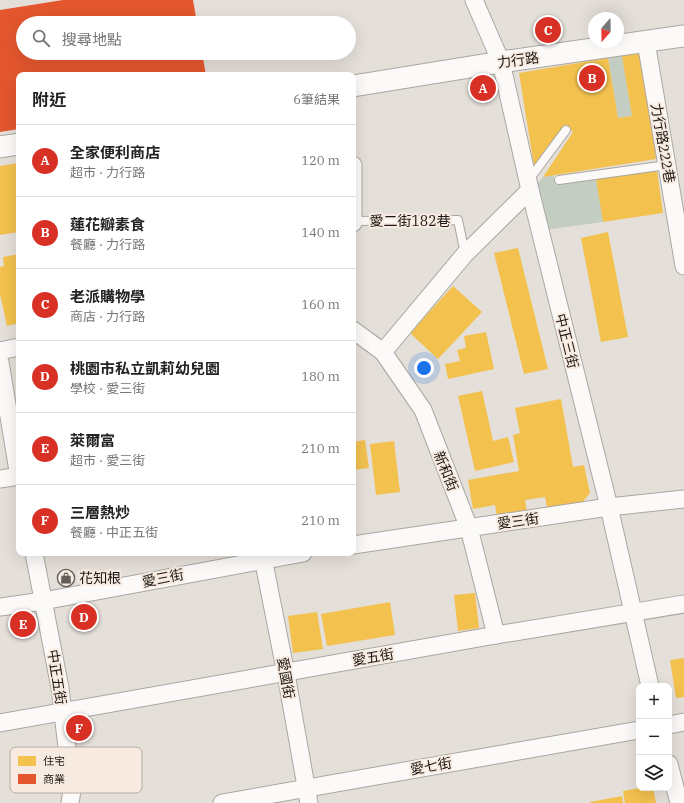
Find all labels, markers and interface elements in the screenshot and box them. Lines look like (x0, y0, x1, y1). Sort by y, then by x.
north arrow (588, 12, 624, 48)
pin: C (535, 15, 561, 45)
search box (16, 16, 356, 60)
icon: search (30, 27, 52, 49)
text: 搜尋地點 (62, 30, 122, 49)
street label: 力行路 (496, 48, 540, 72)
pin: B (579, 63, 605, 93)
pin: A (470, 73, 496, 103)
text: 附近 (32, 89, 66, 111)
text: 6筆結果 (293, 91, 340, 108)
street label: 力行路222巷 (647, 101, 679, 185)
text: 全家便利商店 (70, 143, 160, 162)
text: A (40, 152, 50, 169)
text: 120 m (301, 152, 340, 169)
text: 超市 · 力行路 (70, 164, 145, 181)
street label: 愛二街182巷 (369, 212, 451, 230)
text: 蓮花瓣素食 (70, 215, 145, 234)
text: B (40, 224, 50, 241)
text: 140 m (301, 224, 340, 241)
text: 餐廳 · 力行路 (70, 236, 145, 253)
text: 老派購物學 (70, 287, 145, 306)
text: C (41, 296, 49, 313)
text: 160 m (301, 296, 340, 313)
text: 商店 · 力行路 (70, 308, 145, 325)
street label: 中正三街 (551, 312, 583, 370)
your location (414, 358, 434, 378)
text: 桃園市私立凱莉幼兒園 (70, 359, 220, 378)
text: D (40, 368, 50, 385)
text: 180 m (301, 368, 340, 385)
text: 學校 · 愛三街 (70, 380, 145, 397)
text: 萊爾富 (70, 431, 115, 450)
text: E (41, 440, 49, 457)
text: 210 m (301, 440, 340, 457)
street label: 新和街 (430, 448, 462, 494)
text: 超市 · 愛三街 (70, 452, 145, 469)
text: 三層熱炒 (70, 503, 130, 522)
street label: 愛三街 (496, 509, 540, 533)
text: F (41, 512, 49, 529)
text: 210 m (301, 512, 340, 529)
text: 餐廳 · 中正五街 (70, 524, 158, 541)
street label: 愛三街 (141, 565, 185, 591)
shop icon: 花知根 (56, 568, 76, 588)
place label: 花知根 (79, 569, 121, 587)
pin: D (71, 602, 97, 632)
pin: E (10, 609, 36, 639)
street label: 愛五街 (351, 644, 395, 670)
street label: 中正五街 (44, 648, 70, 706)
street label: 愛國街 (273, 656, 299, 700)
map controls (636, 683, 672, 791)
button: + (636, 683, 672, 719)
pin: F (66, 713, 92, 743)
button: − (636, 719, 672, 755)
legend (10, 747, 142, 793)
street label: 愛七街 (409, 753, 453, 779)
text: 住宅 (43, 754, 65, 768)
button: layers (636, 755, 672, 791)
text: 商業 (43, 772, 65, 786)

